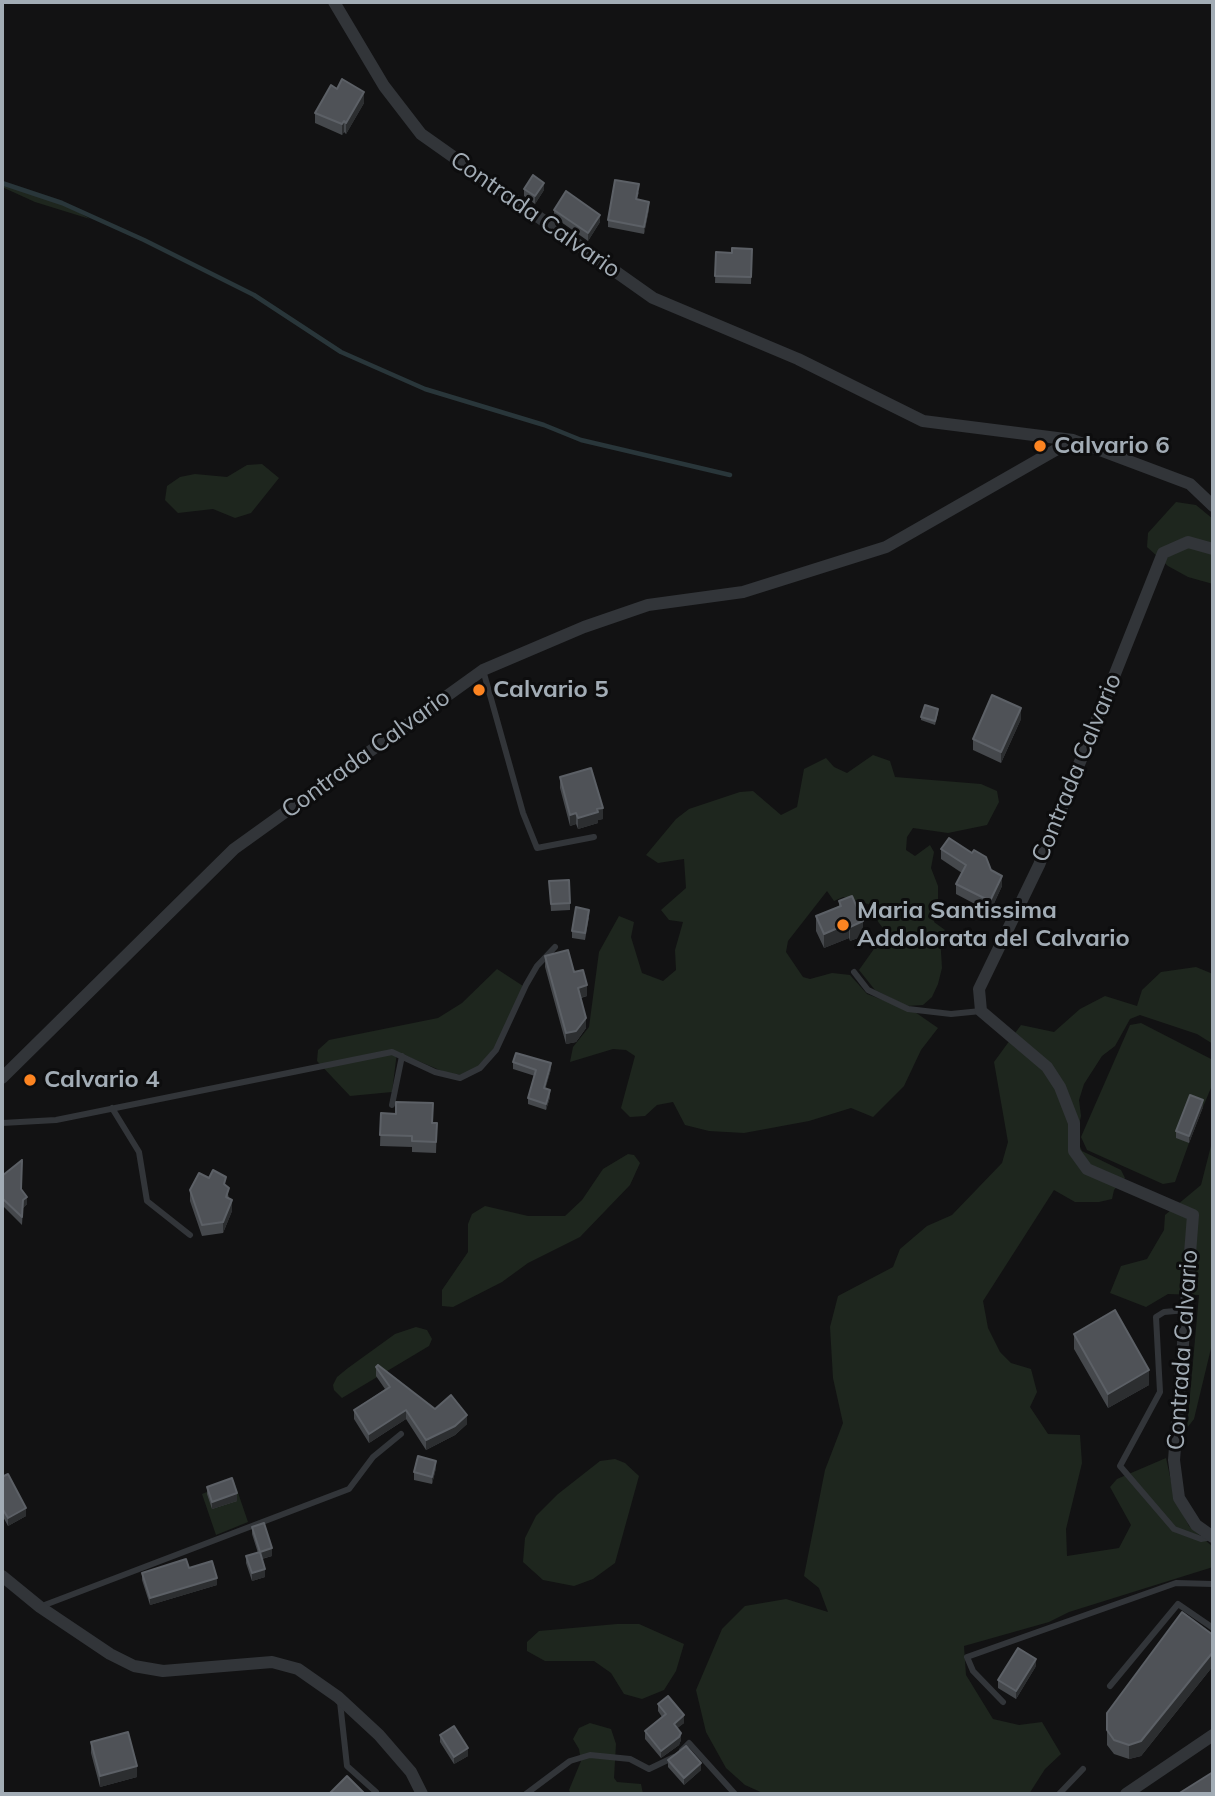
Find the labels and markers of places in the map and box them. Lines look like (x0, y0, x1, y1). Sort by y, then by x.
place label: Calvario 6 (1054, 432, 1170, 460)
marker: Calvario 6 (1032, 438, 1048, 454)
place label: Calvario 5 (493, 676, 609, 704)
marker: Calvario 5 (471, 682, 487, 698)
place label: Maria Santissima Addolorata del Calvario (857, 897, 1130, 953)
marker: Maria Santissima Addolorata del Calvario (835, 917, 851, 933)
place label: Calvario 4 (44, 1066, 160, 1094)
marker: Calvario 4 (22, 1072, 38, 1088)

